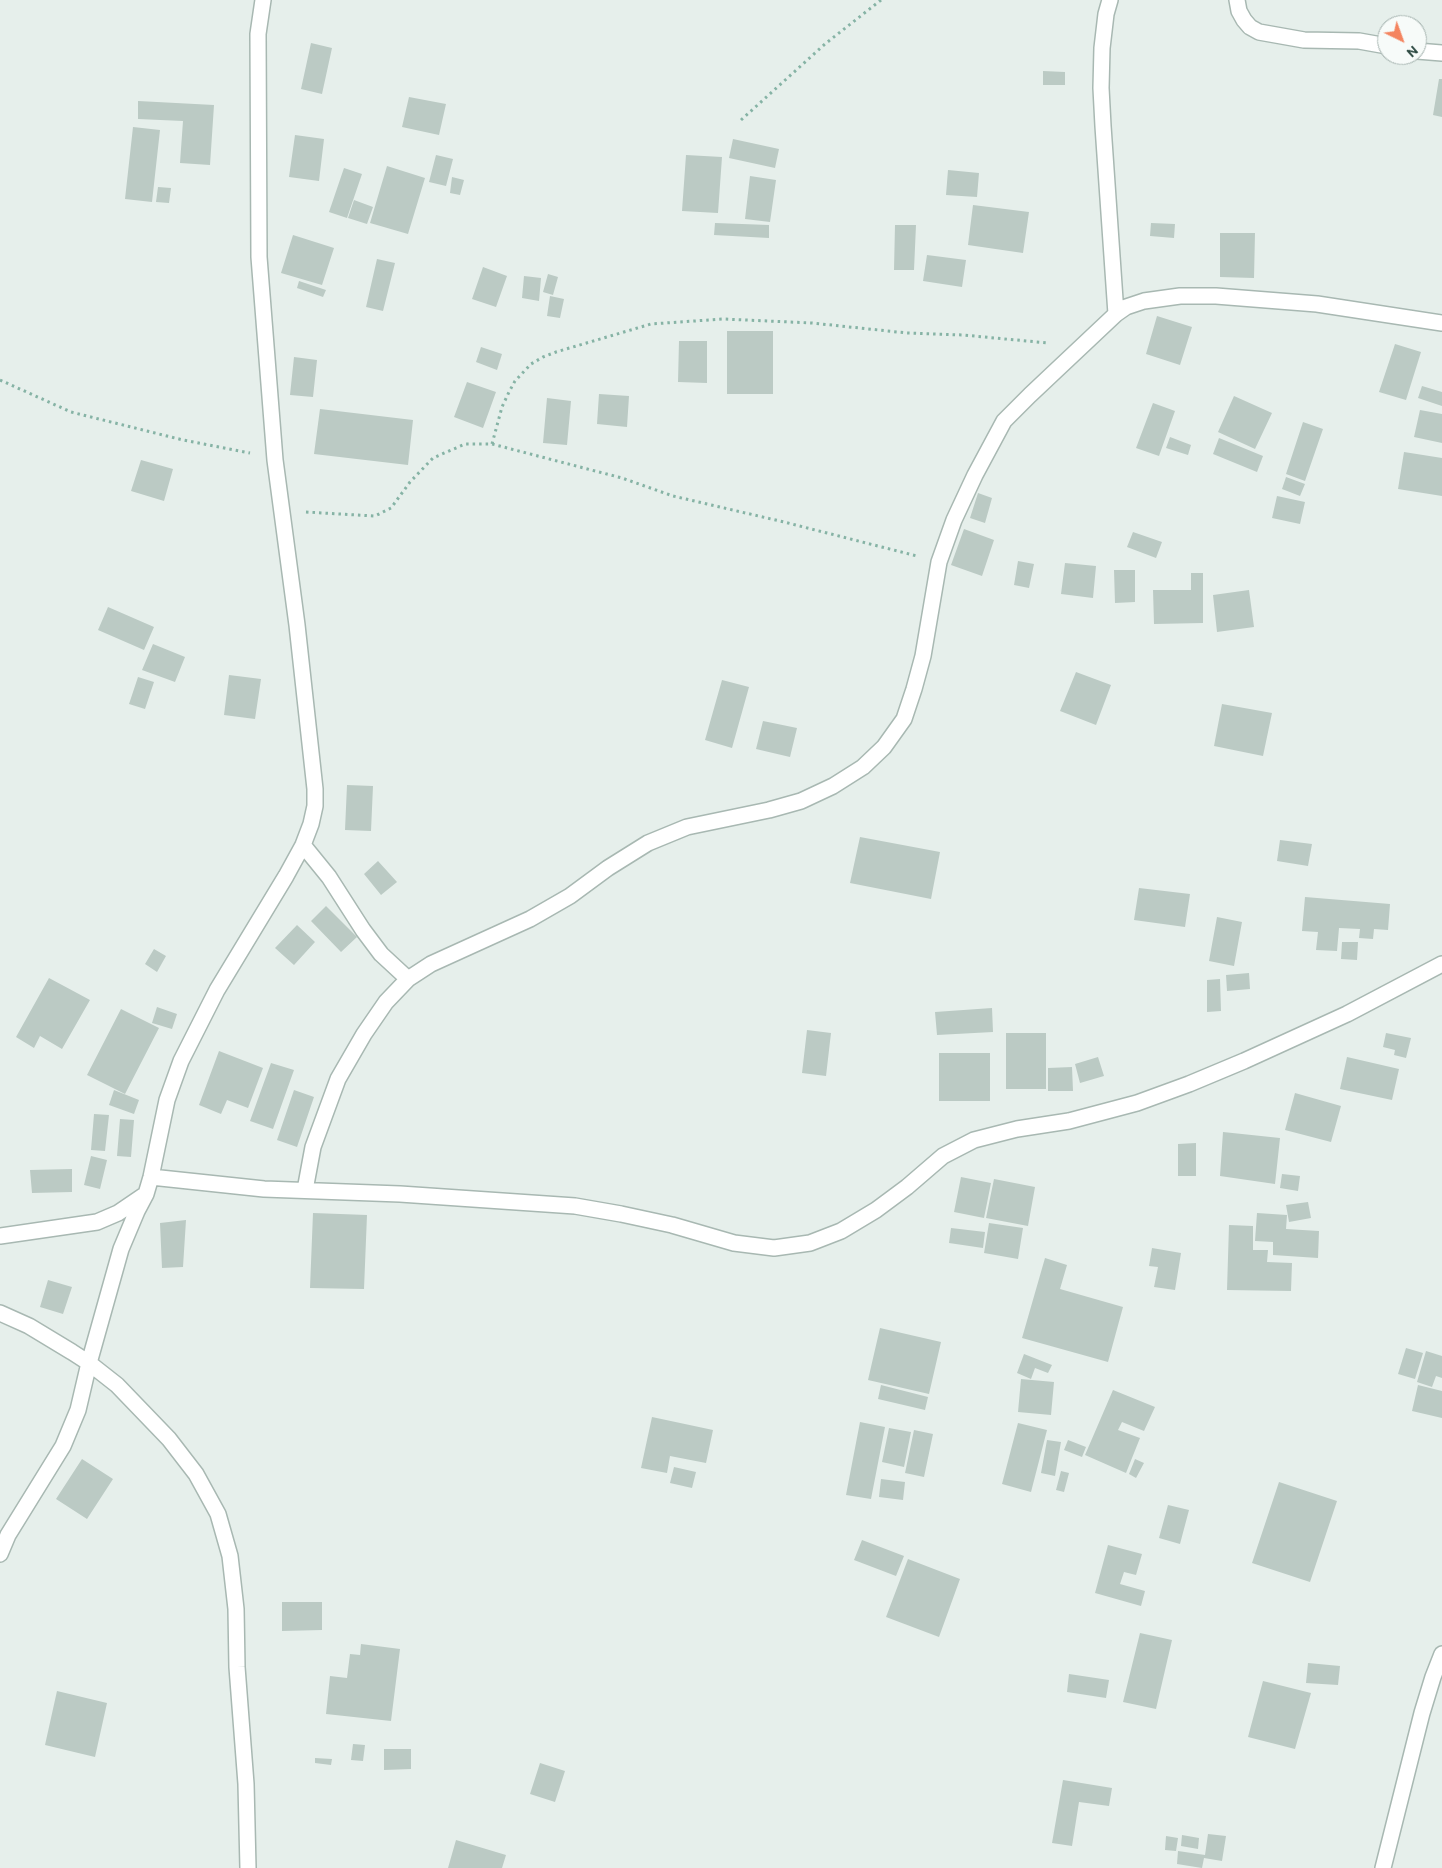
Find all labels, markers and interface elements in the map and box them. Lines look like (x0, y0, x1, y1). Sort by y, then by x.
north arrow (1377, 15, 1427, 65)
text: N (1402, 41, 1421, 60)

